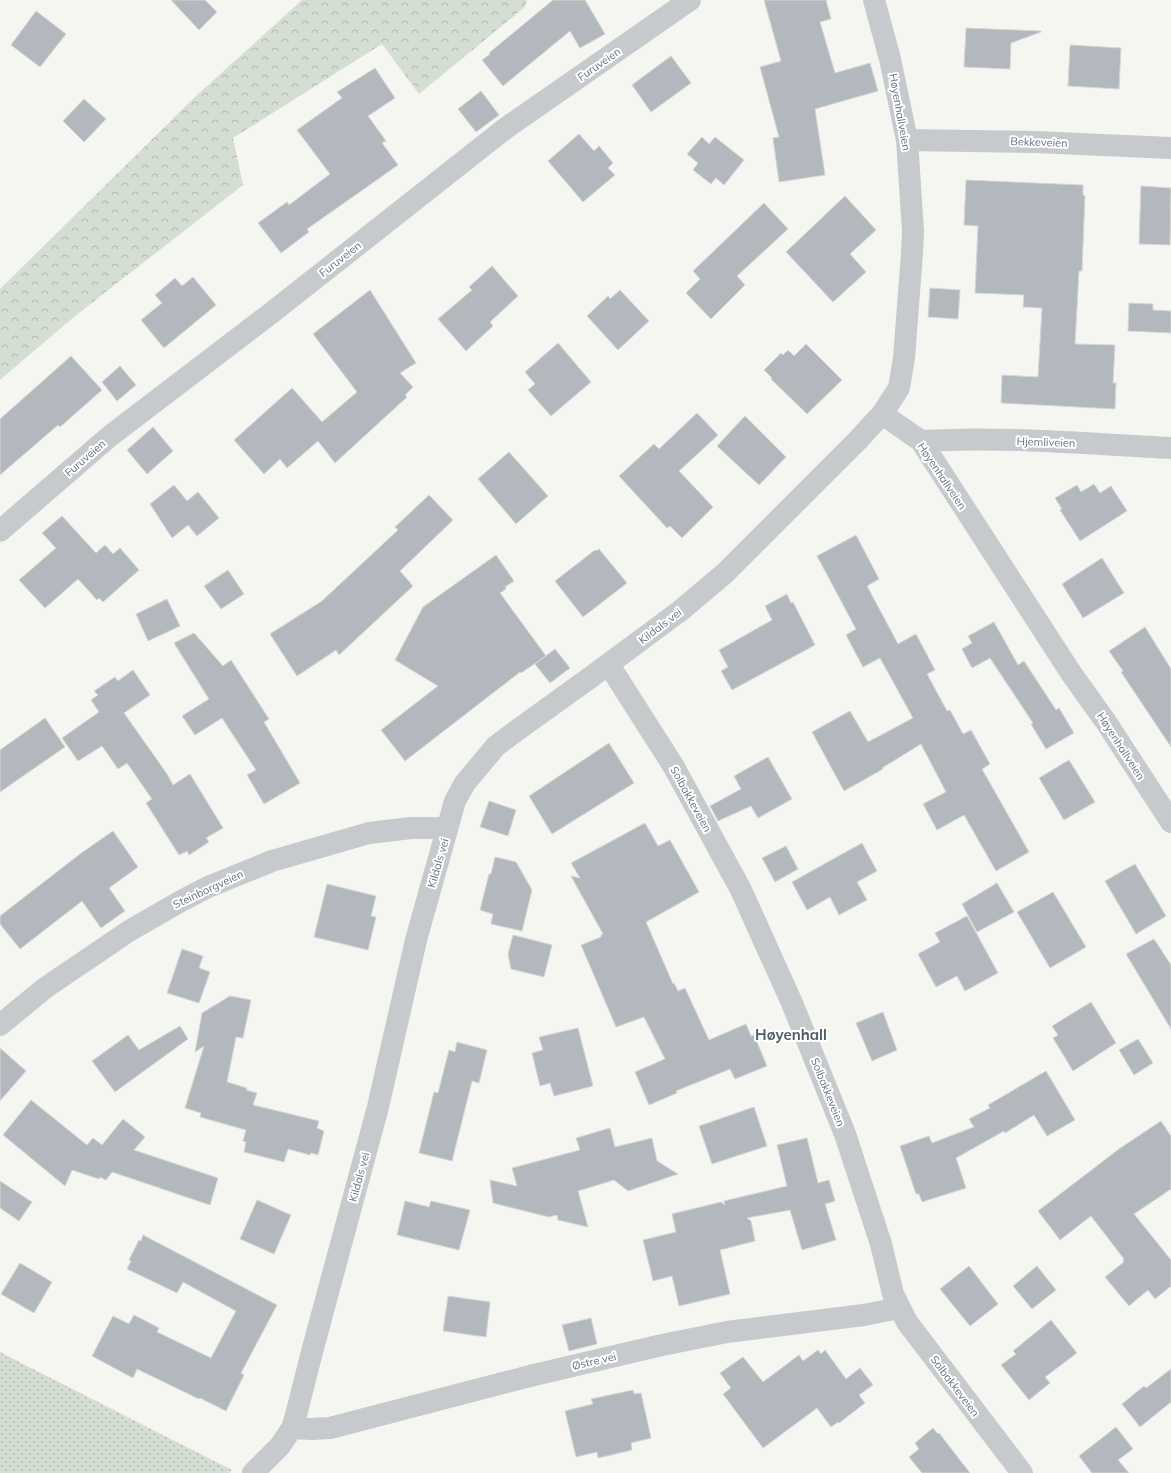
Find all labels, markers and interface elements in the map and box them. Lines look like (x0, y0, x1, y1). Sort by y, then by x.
street label: Furuveien (575, 44, 623, 84)
street label: Høyenhallveien (886, 72, 914, 152)
street label: Bekkeveien (1010, 134, 1068, 150)
street label: Furuveien (316, 238, 364, 280)
street label: Hjemliveien (1016, 434, 1076, 450)
street label: Furuveien (62, 436, 108, 480)
street label: Høyenhallveien (914, 440, 970, 512)
street label: Kildals vei (636, 605, 684, 647)
street label: Høyenhallveien (1094, 710, 1148, 782)
street label: Solbakkeveien (667, 764, 715, 834)
street label: Kildals vei (424, 837, 452, 889)
street label: Steinborgveien (171, 867, 245, 911)
district label: Høyenhall (755, 1025, 827, 1044)
street label: Solbakkeveien (808, 1056, 848, 1128)
street label: Kildals vei (346, 1151, 372, 1203)
street label: Østre vei (571, 1349, 617, 1373)
street label: Solbakkeveien (927, 1353, 983, 1419)

